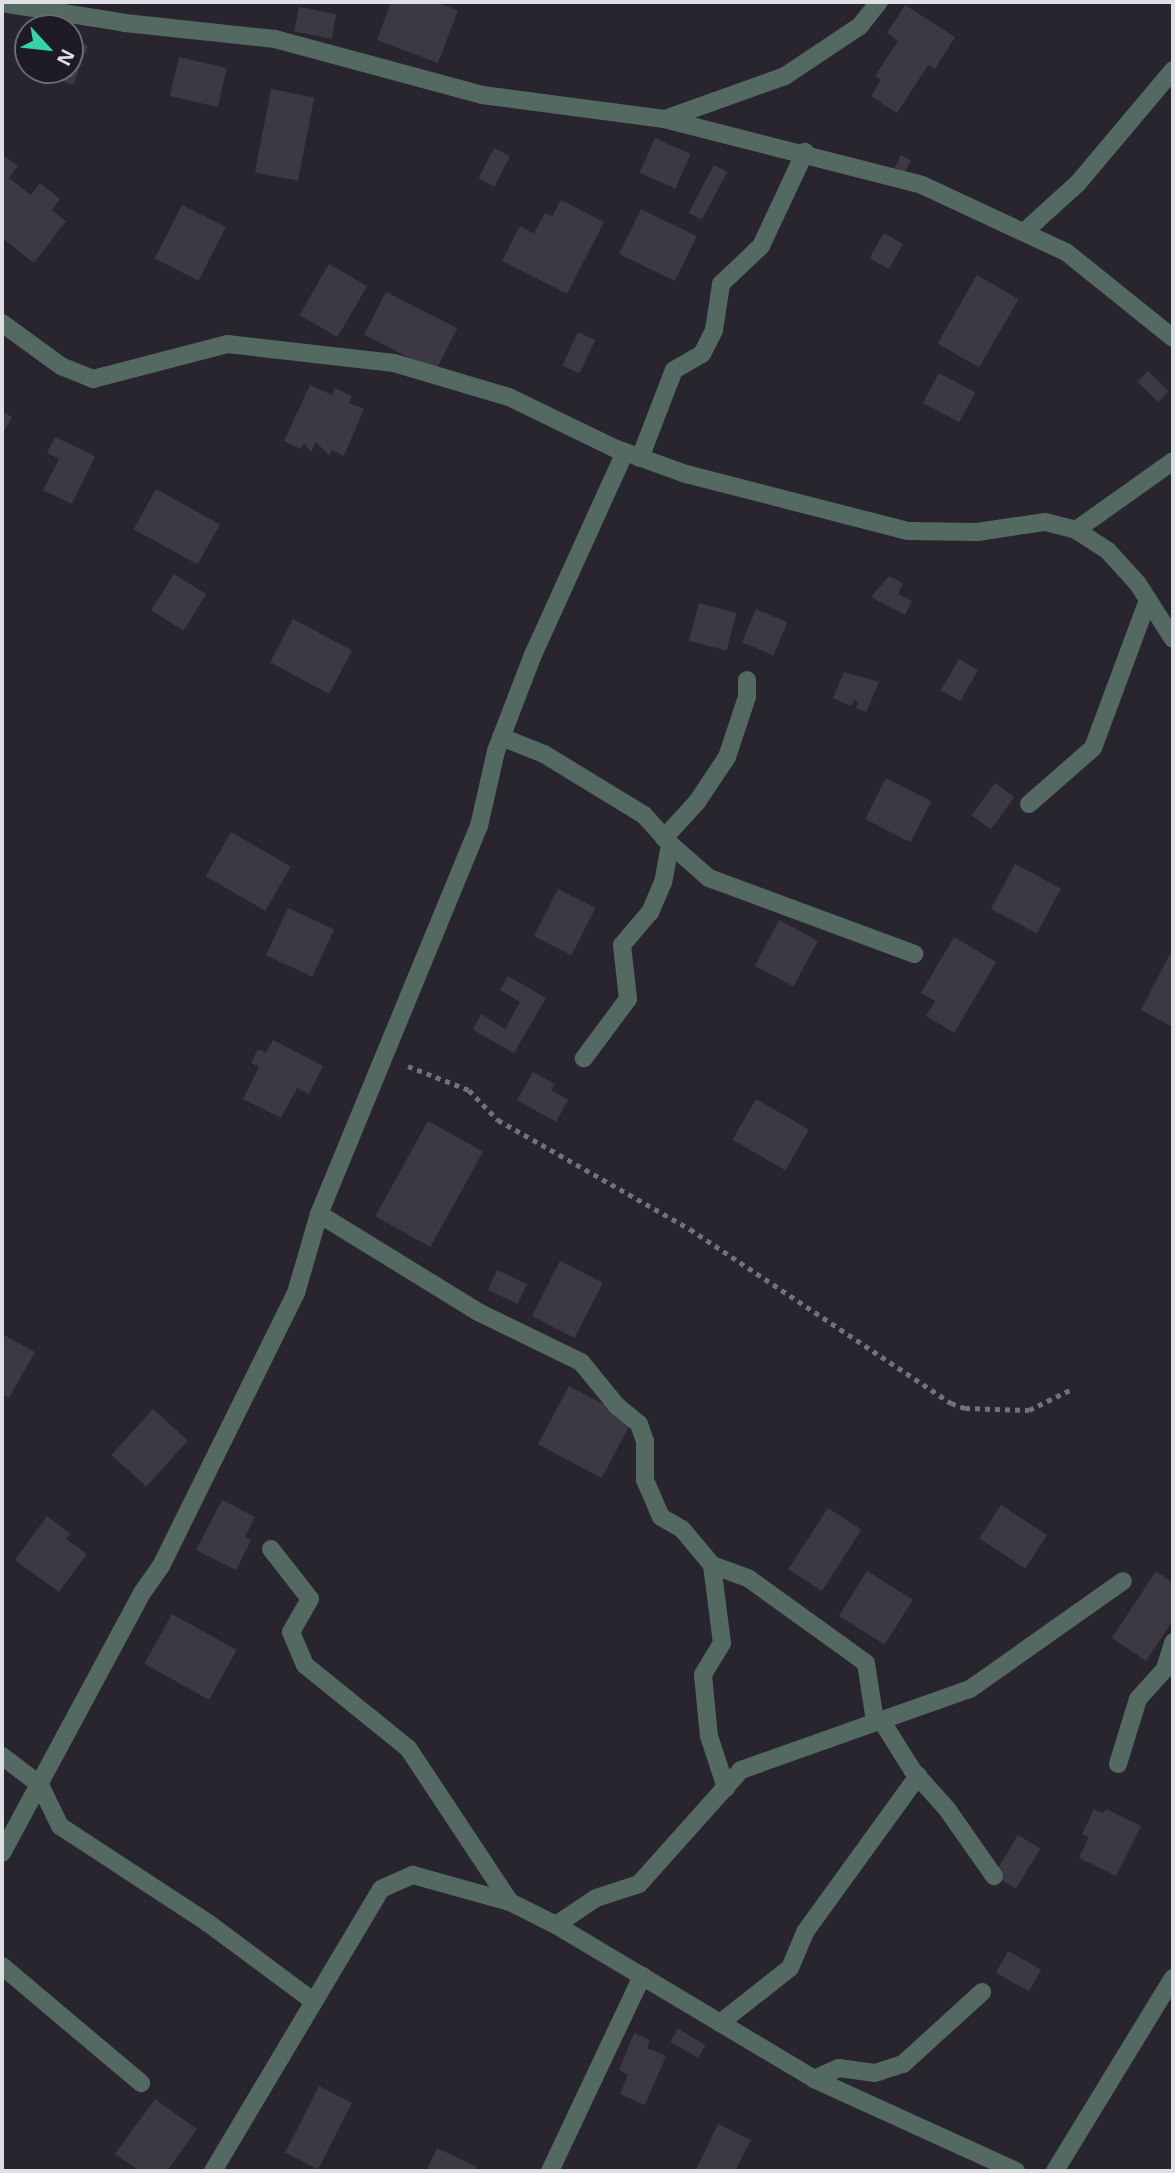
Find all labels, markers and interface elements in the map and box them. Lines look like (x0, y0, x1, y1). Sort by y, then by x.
north arrow (14, 14, 84, 84)
text: N (51, 45, 81, 70)

